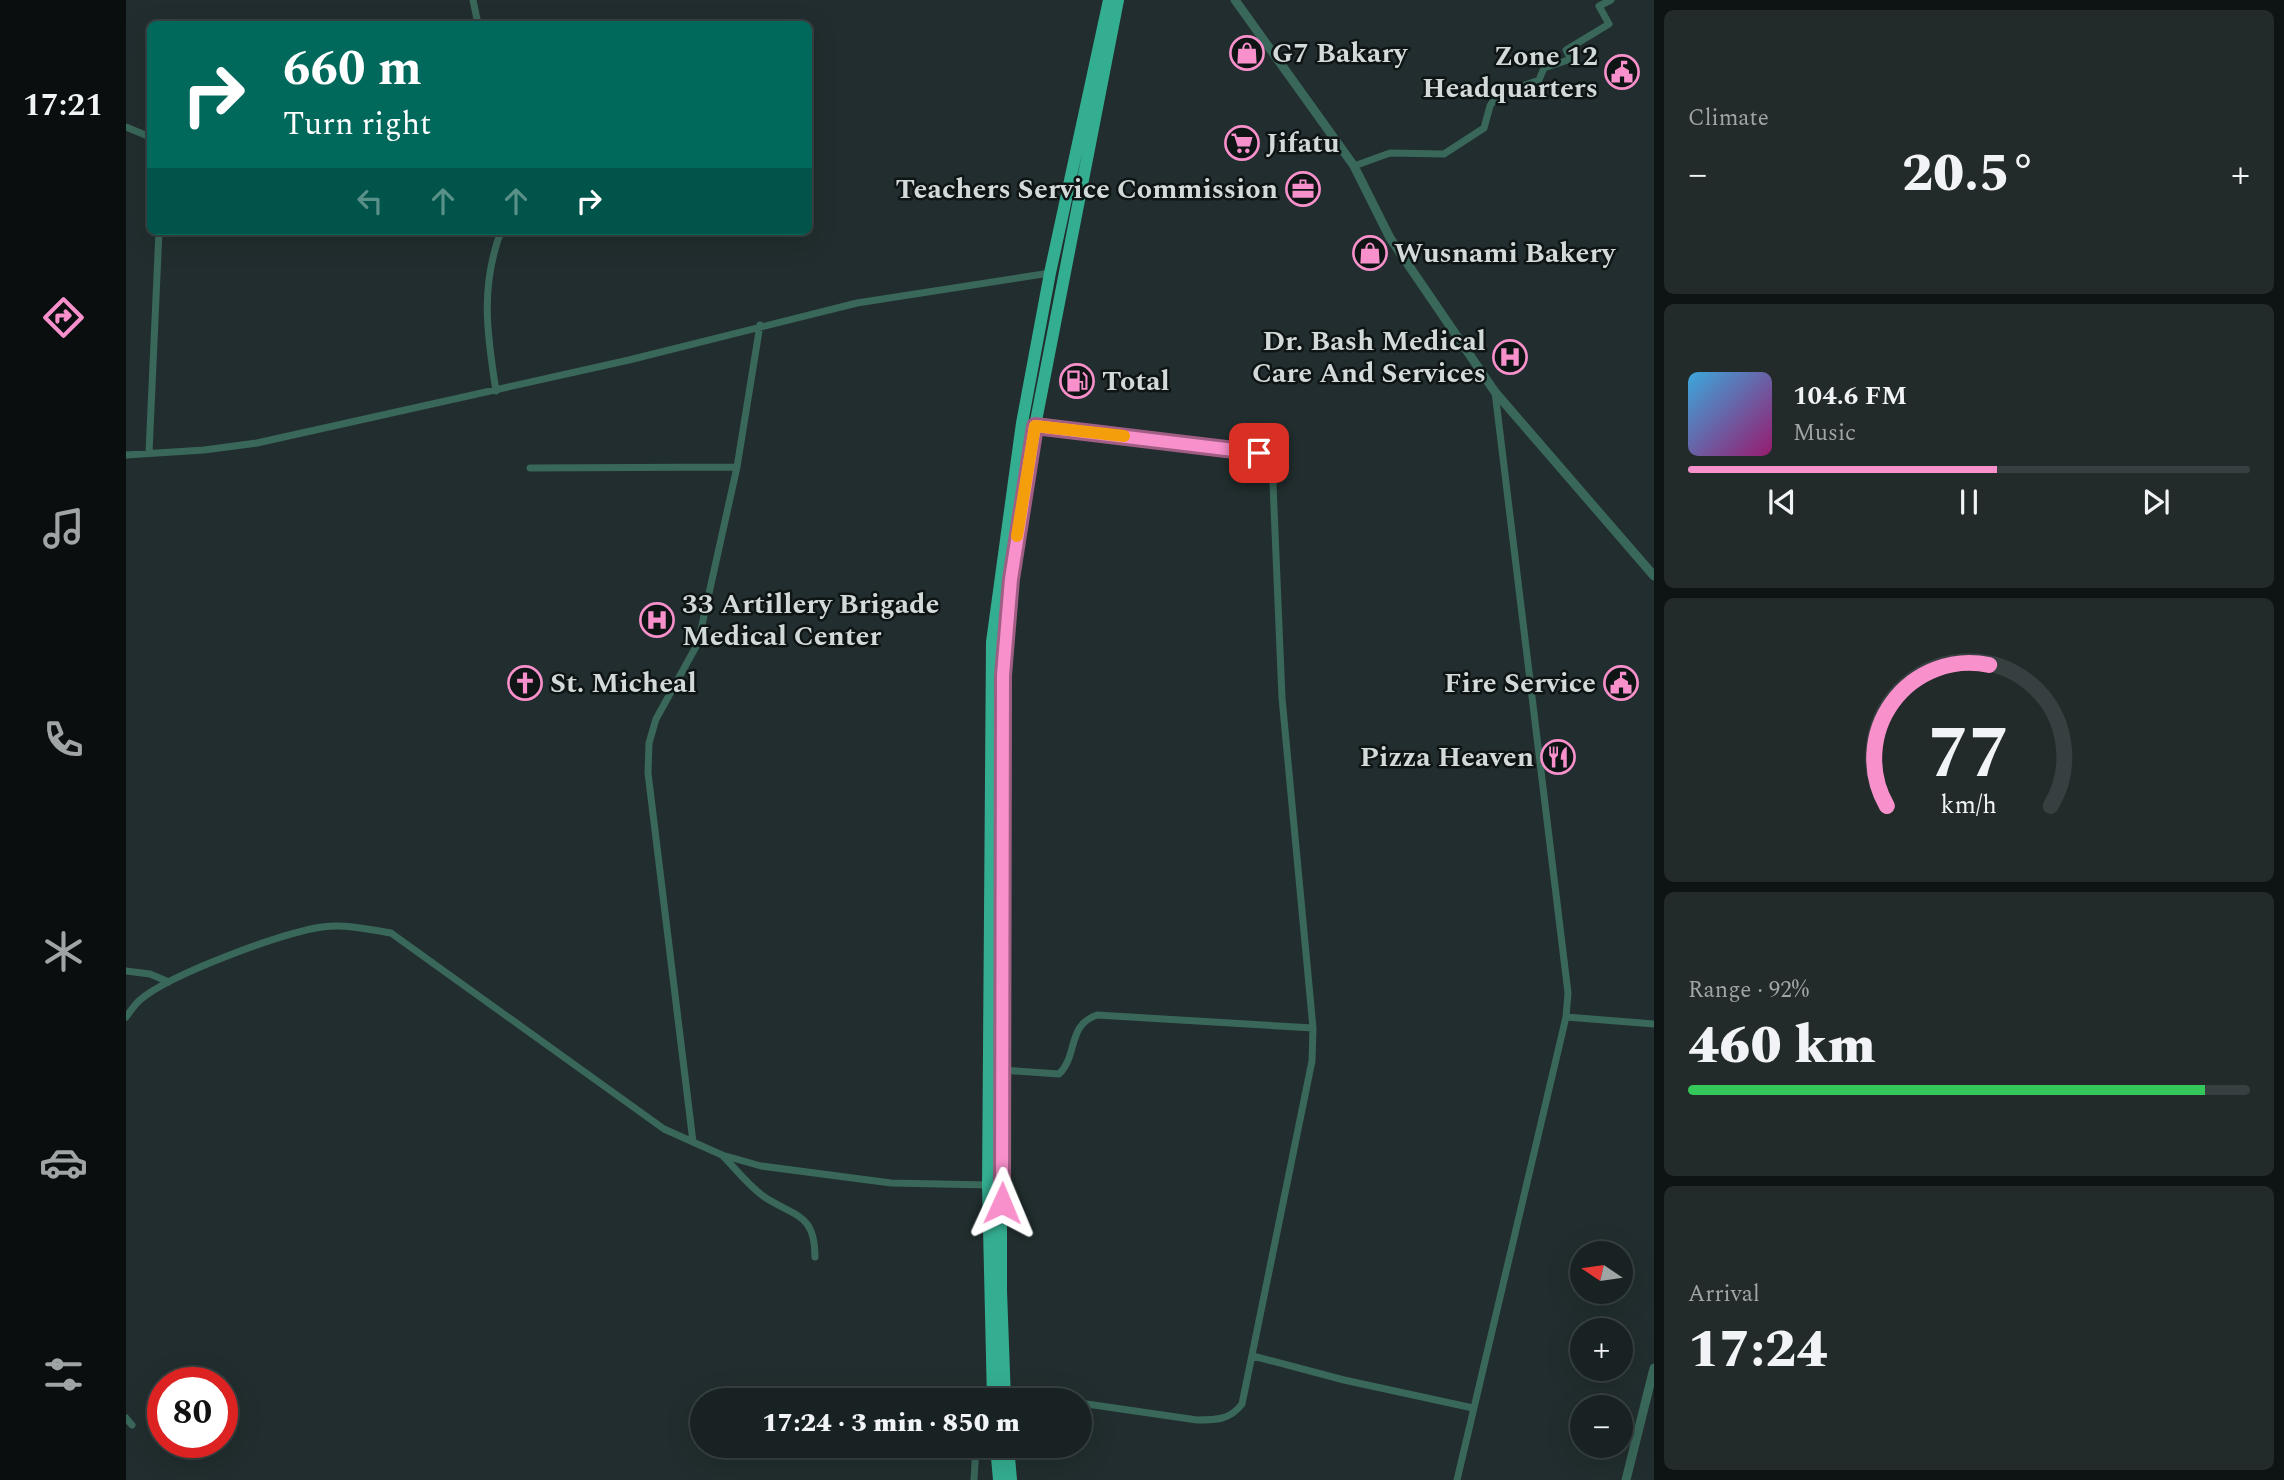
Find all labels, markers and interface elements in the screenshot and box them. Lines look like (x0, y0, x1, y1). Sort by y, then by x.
text: 660 m (283, 32, 422, 107)
place label: G7 Bakary (1272, 32, 1409, 75)
shop icon: G7 Bakary (1228, 34, 1266, 72)
place label: Zone 12 Headquarters (1422, 35, 1598, 110)
icon: right (168, 49, 259, 140)
public building icon: Zone 12 Headquarters (1603, 53, 1641, 91)
text: 17:21 (23, 81, 103, 130)
text: Turn right (283, 100, 431, 149)
text: Climate (1688, 101, 1769, 136)
place label: Jifatu (1266, 122, 1340, 165)
supermarket icon: Jifatu (1223, 124, 1261, 162)
text: 20.5° (1902, 135, 2036, 214)
text: − (1688, 146, 1707, 204)
text: + (2231, 146, 2250, 204)
place label: Teachers Service Commission (895, 168, 1278, 211)
office icon: Teachers Service Commission (1284, 170, 1322, 208)
icon: left (351, 182, 389, 220)
icon: ahead (424, 182, 462, 220)
icon: ahead (497, 182, 535, 220)
icon: right (570, 182, 608, 220)
place label: Wusnami Bakery (1394, 232, 1617, 275)
shop icon: Wusnami Bakery (1351, 234, 1389, 272)
icon: directions (39, 293, 88, 342)
place label: Dr. Bash Medical Care And Services (1252, 320, 1486, 395)
hospital icon: Dr. Bash Medical Care And Services (1491, 338, 1529, 376)
place label: Total (1102, 360, 1170, 403)
fuel station icon: Total (1058, 362, 1096, 400)
text: 104.6 FM (1793, 376, 1907, 416)
text: Music (1793, 416, 1856, 451)
pin (1229, 423, 1289, 483)
icon: arrive (1240, 434, 1278, 472)
icon: previous (1763, 483, 1801, 521)
icon: pause (1950, 483, 1988, 521)
icon: next (2137, 483, 2175, 521)
icon: music (39, 504, 88, 553)
place label: 33 Artillery Brigade Medical Center (682, 583, 940, 658)
hospital icon: 33 Artillery Brigade Medical Center (638, 601, 676, 639)
place label: St. Micheal (550, 662, 697, 705)
place label: Fire Service (1444, 662, 1596, 705)
church icon: St. Micheal (506, 664, 544, 702)
public building icon: Fire Service (1602, 664, 1640, 702)
text: 77 (1928, 699, 2010, 810)
icon: phone (39, 715, 88, 764)
place label: Pizza Heaven (1360, 736, 1534, 779)
restaurant icon: Pizza Heaven (1539, 738, 1577, 776)
text: km/h (1941, 787, 1997, 825)
icon: climate (39, 927, 88, 976)
text: Range · 92% (1688, 973, 1809, 1008)
text: 460 km (1688, 1007, 1876, 1086)
icon: car (39, 1138, 88, 1187)
position arrow (965, 1166, 1039, 1240)
north arrow (1570, 1241, 1633, 1304)
map controls (1570, 1241, 1633, 1458)
text: Arrival (1688, 1277, 1760, 1312)
text: 17:24 (1688, 1311, 1827, 1390)
button: + (1570, 1318, 1633, 1381)
icon: filters (39, 1350, 88, 1399)
speed limit sign: 80 (147, 1367, 238, 1458)
button: − (1570, 1395, 1633, 1458)
text: 17:24 · 3 min · 850 m (762, 1403, 1020, 1443)

